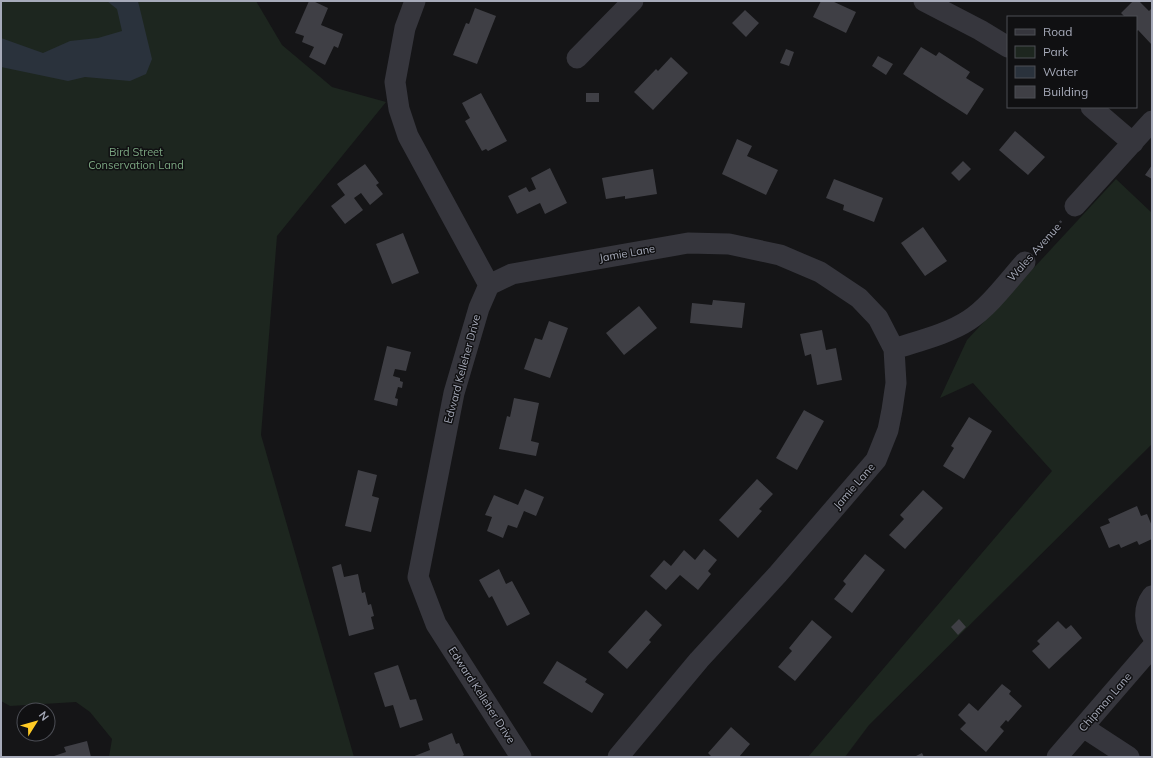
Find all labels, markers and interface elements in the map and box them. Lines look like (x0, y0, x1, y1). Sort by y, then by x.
legend (1007, 16, 1137, 108)
text: Road (1043, 24, 1072, 39)
text: Park (1043, 44, 1069, 59)
text: Water (1043, 64, 1079, 79)
text: Building (1043, 84, 1088, 99)
park label: Bird Street Conservation Land (88, 145, 184, 172)
street label: Wales Avenue (1004, 220, 1064, 284)
street label: Jamie Lane (598, 241, 656, 265)
street label: Edward Kelleher Drive (441, 313, 483, 425)
street label: Jamie Lane (830, 460, 878, 512)
street label: Edward Kelleher Drive (446, 644, 518, 746)
street label: Chipman Lane (1076, 670, 1134, 734)
north arrow (16, 702, 56, 742)
text: N (36, 708, 52, 724)

